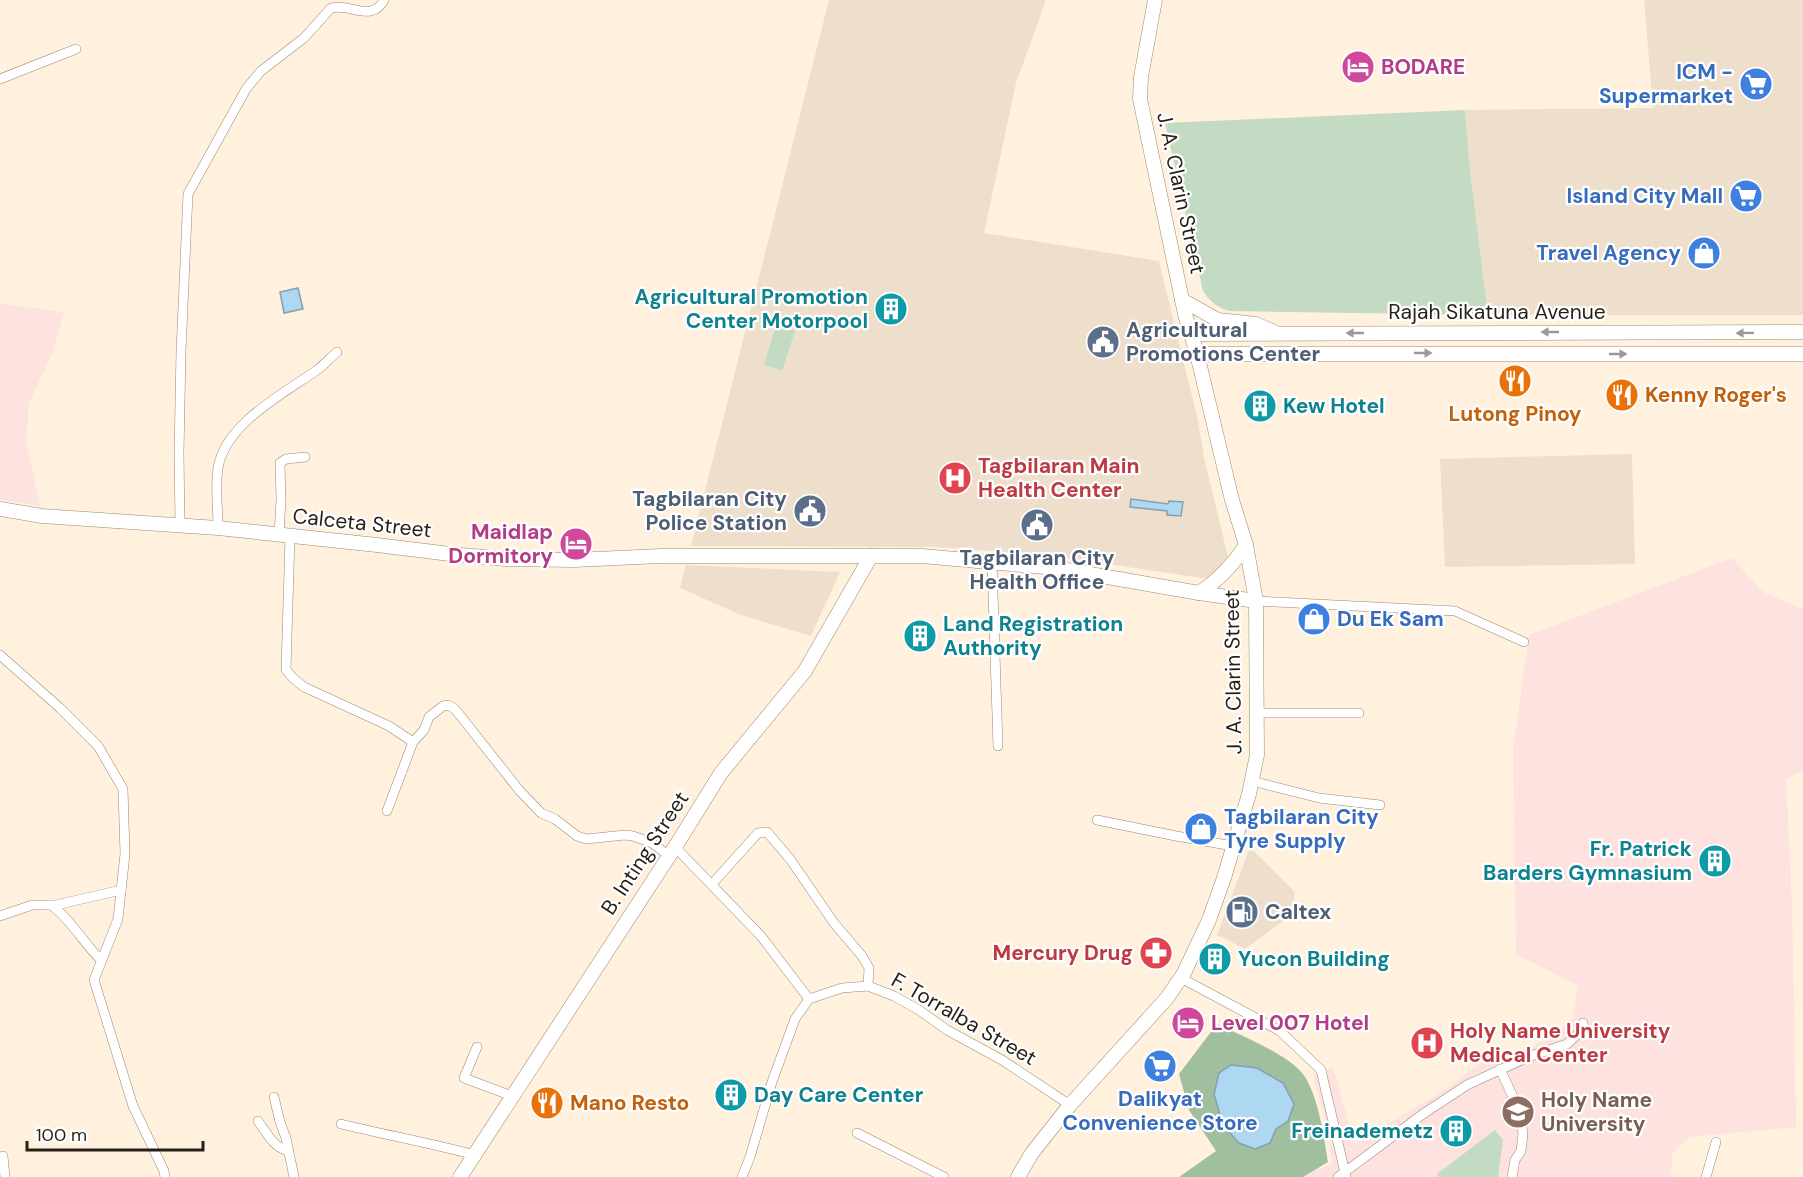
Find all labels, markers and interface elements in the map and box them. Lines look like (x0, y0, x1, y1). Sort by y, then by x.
hotel icon: BODARE (1340, 49, 1376, 85)
place label: BODARE (1381, 53, 1465, 81)
place label: ICM - Supermarket (1599, 58, 1733, 110)
supermarket icon: ICM - Supermarket (1738, 66, 1774, 102)
street label: J. A. Clarin Street (1150, 110, 1212, 276)
supermarket icon: Island City Mall (1728, 178, 1764, 214)
place label: Island City Mall (1566, 182, 1723, 210)
shop icon: Travel Agency (1686, 235, 1722, 271)
place label: Travel Agency (1536, 239, 1681, 267)
place label: Agricultural Promotion Center Motorpool (635, 283, 868, 335)
building icon: Agricultural Promotion Center Motorpool (873, 291, 909, 327)
street label: Rajah Sikatuna Avenue (1388, 298, 1606, 326)
place label: Agricultural Promotions Center (1126, 316, 1321, 368)
public building icon: Agricultural Promotions Center (1085, 324, 1121, 360)
one-way arrow (1540, 327, 1559, 337)
one-way arrow (1345, 328, 1364, 338)
one-way arrow (1735, 328, 1754, 338)
one-way arrow (1414, 348, 1433, 358)
one-way arrow (1609, 349, 1628, 359)
restaurant icon: Lutong Pinoy (1497, 363, 1533, 399)
restaurant icon: Kenny Roger's (1604, 377, 1640, 413)
place label: Kenny Roger's (1645, 381, 1787, 409)
building icon: Kew Hotel (1242, 388, 1278, 424)
place label: Kew Hotel (1283, 392, 1385, 420)
place label: Lutong Pinoy (1449, 400, 1582, 428)
place label: Tagbilaran Main Health Center (978, 452, 1139, 504)
hospital icon: Tagbilaran Main Health Center (937, 460, 973, 496)
place label: Tagbilaran City Police Station (632, 485, 787, 537)
public building icon: Tagbilaran City Police Station (792, 493, 828, 529)
street label: Calceta Street (291, 502, 433, 544)
public building icon: Tagbilaran City Health Office (1019, 507, 1055, 543)
place label: Maidlap Dormitory (448, 518, 553, 570)
hotel icon: Maidlap Dormitory (558, 526, 594, 562)
place label: Tagbilaran City Health Office (960, 544, 1115, 596)
street label: J. A. Clarin Street (1218, 589, 1248, 755)
shop icon: Du Ek Sam (1296, 601, 1332, 637)
place label: Du Ek Sam (1337, 605, 1444, 633)
place label: Land Registration Authority (943, 610, 1123, 662)
building icon: Land Registration Authority (902, 618, 938, 654)
street label: B. Inting Street (595, 786, 695, 920)
place label: Tagbilaran City Tyre Supply (1224, 803, 1379, 855)
shop icon: Tagbilaran City Tyre Supply (1183, 811, 1219, 847)
place label: Fr. Patrick Barders Gymnasium (1483, 835, 1692, 887)
building icon: Fr. Patrick Barders Gymnasium (1697, 843, 1733, 879)
fuel station icon: Caltex (1224, 894, 1260, 930)
place label: Caltex (1265, 898, 1331, 926)
pharmacy icon: Mercury Drug (1138, 935, 1174, 971)
place label: Mercury Drug (993, 939, 1133, 967)
building icon: Yucon Building (1197, 941, 1233, 977)
place label: Yucon Building (1238, 945, 1390, 973)
street label: F. Torralba Street (886, 966, 1042, 1072)
hotel icon: Level 007 Hotel (1170, 1005, 1206, 1041)
place label: Level 007 Hotel (1211, 1009, 1369, 1037)
place label: Holy Name University Medical Center (1450, 1017, 1671, 1069)
hospital icon: Holy Name University Medical Center (1409, 1025, 1445, 1061)
supermarket icon: Dalikyat Convenience Store (1142, 1048, 1178, 1084)
building icon: Day Care Center (713, 1077, 749, 1113)
place label: Day Care Center (754, 1081, 924, 1109)
restaurant icon: Mano Resto (529, 1085, 565, 1121)
place label: Dalikyat Convenience Store (1062, 1085, 1258, 1137)
place label: Holy Name University (1541, 1086, 1652, 1138)
place label: Mano Resto (570, 1089, 689, 1117)
school or university icon: Holy Name University (1500, 1094, 1536, 1130)
building icon: Freinademetz (1438, 1113, 1474, 1149)
scale bar (27, 1114, 202, 1152)
place label: Freinademetz (1291, 1117, 1433, 1145)
text: 100 m (36, 1123, 87, 1147)

